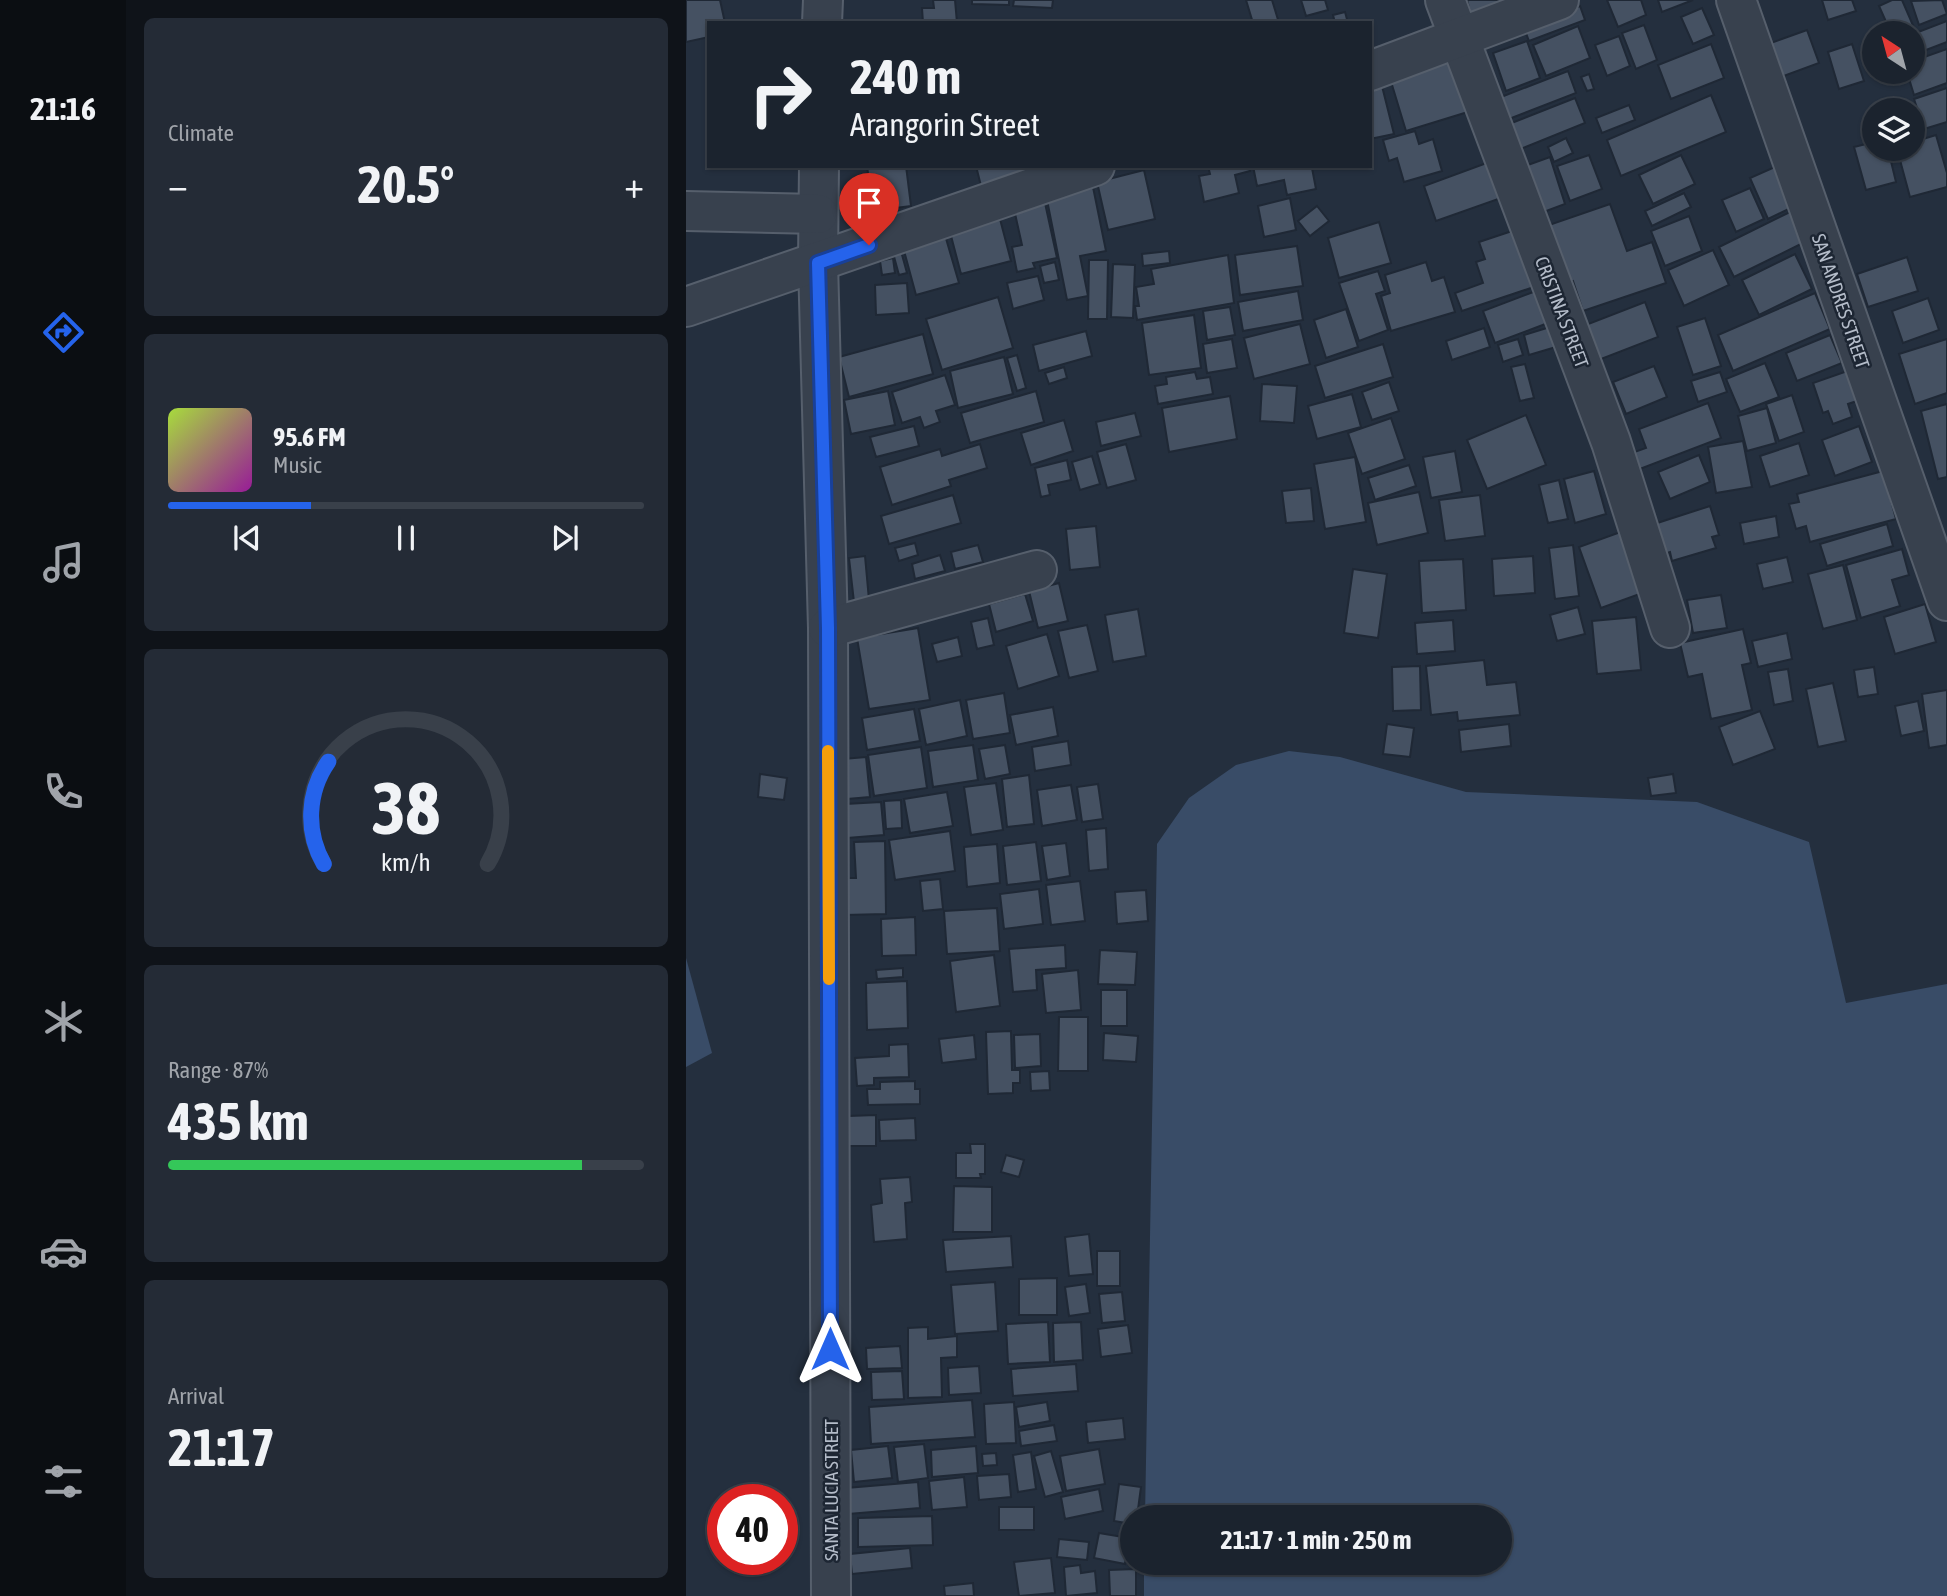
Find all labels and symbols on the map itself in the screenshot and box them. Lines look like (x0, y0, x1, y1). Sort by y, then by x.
north arrow (1862, 21, 1925, 84)
pin (839, 173, 899, 245)
street label: SAN ANDRES STREET (1808, 231, 1875, 372)
street label: CRISTINA STREET (1531, 253, 1594, 371)
position arrow (793, 1312, 867, 1386)
street label: SANTA LUCIA STREET (820, 1418, 842, 1561)
speed limit sign: 40 (707, 1484, 798, 1575)

